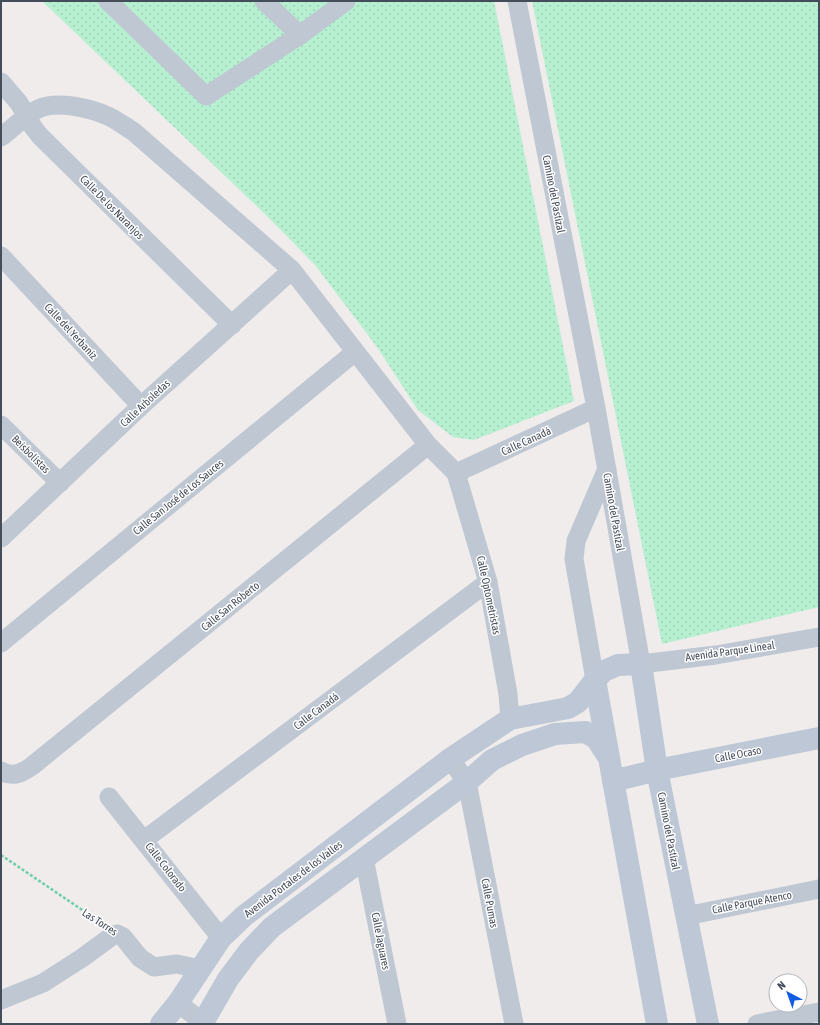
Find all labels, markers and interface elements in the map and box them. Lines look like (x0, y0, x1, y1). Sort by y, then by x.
street label: Camino del Pastizal (541, 154, 567, 234)
street label: Calle De los Naranjos (78, 173, 146, 241)
street label: Calle del Yerbaniz (42, 301, 100, 361)
street label: Calle Arboledas (118, 377, 172, 429)
street label: Calle Canadá (499, 424, 553, 458)
street label: Beisbolistas (10, 433, 52, 475)
street label: Calle San José de Los Sauces (131, 457, 226, 537)
street label: Camino del Pastizal (601, 472, 627, 552)
street label: Calle Optometristas (475, 555, 503, 636)
street label: Calle San Roberto (199, 579, 261, 633)
street label: Avenida Parque Lineal (684, 639, 776, 663)
street label: Calle Canadá (291, 690, 341, 732)
street label: Calle Ocaso (714, 744, 762, 764)
street label: Camino del Pastizal (656, 791, 682, 871)
street label: Avenida Portales de los Valles (242, 838, 344, 920)
street label: Calle Colorado (143, 840, 189, 894)
street label: Calle Pumas (479, 877, 501, 929)
street label: Calle Parque Atenco (711, 888, 793, 916)
street label: Las Torres (80, 906, 120, 938)
street label: Calle Jaguares (370, 911, 392, 971)
north arrow (768, 973, 808, 1013)
text: N (775, 979, 788, 992)

